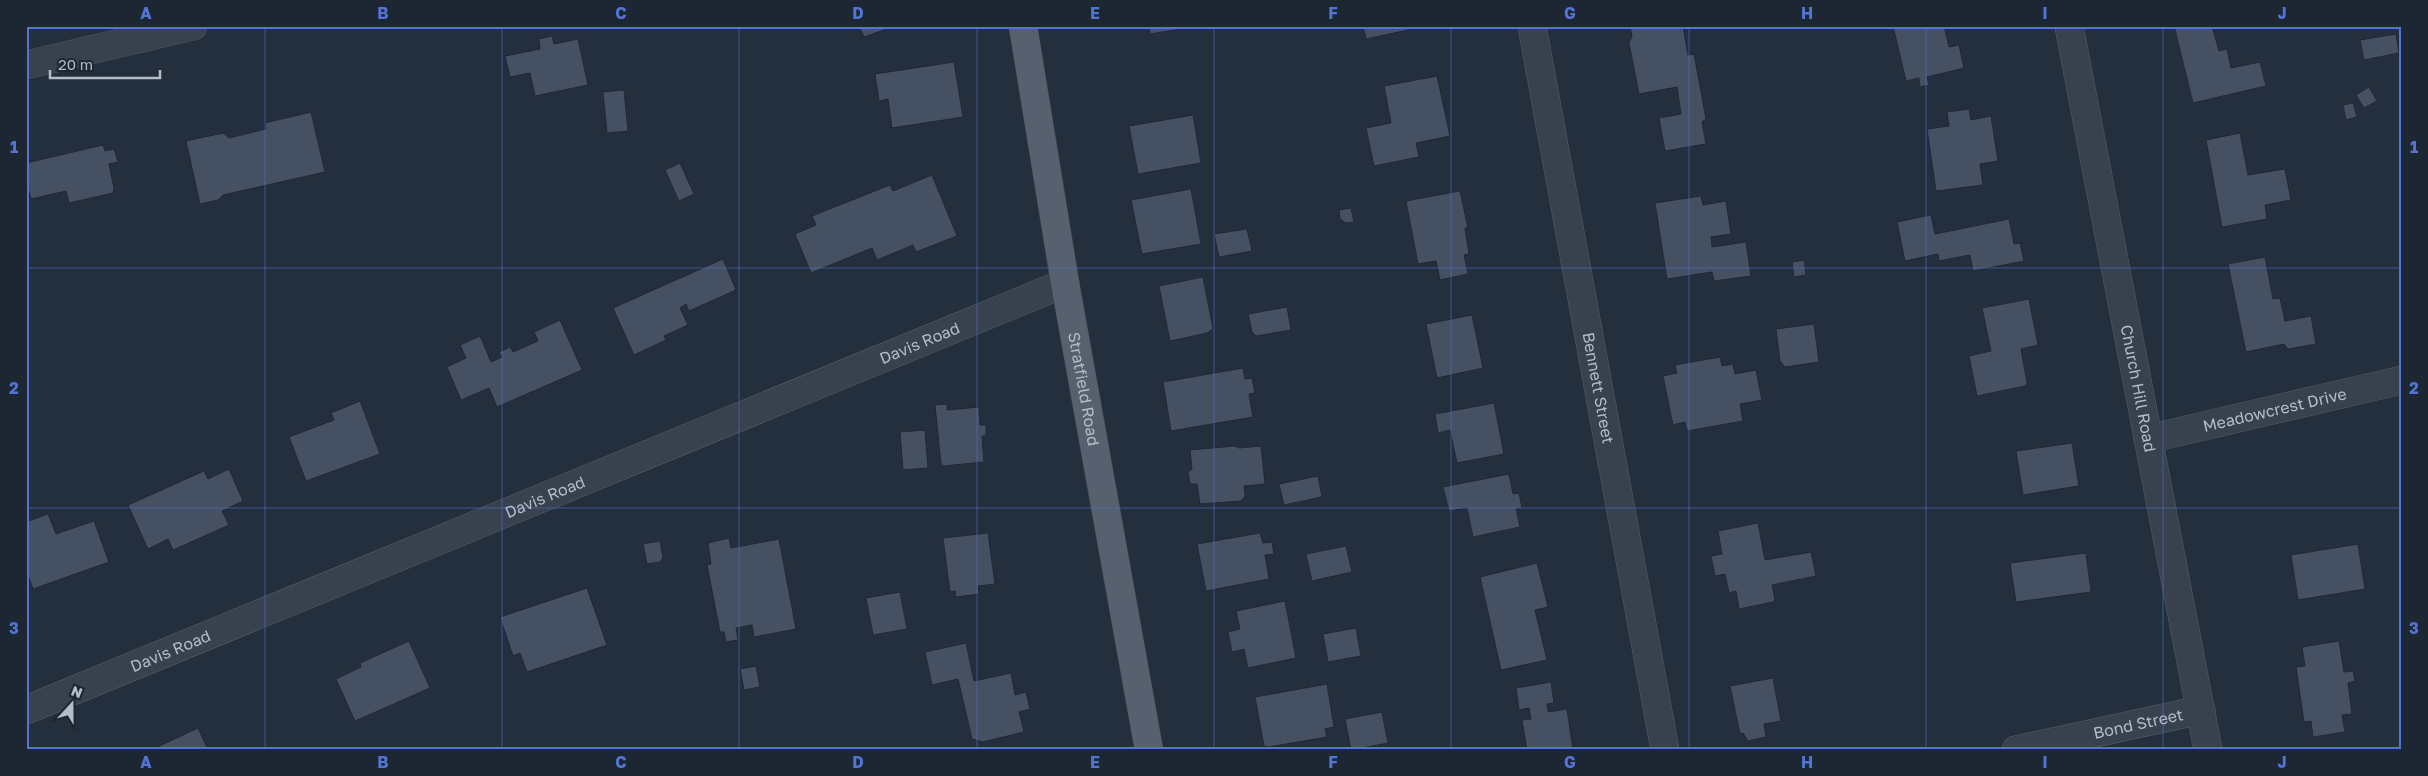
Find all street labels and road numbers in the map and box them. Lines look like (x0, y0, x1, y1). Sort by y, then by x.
street label: Davis Road (876, 317, 963, 368)
street label: Church Hill Road (2117, 323, 2161, 454)
street label: Stratfield Road (1064, 330, 1104, 447)
street label: Bennett Street (1578, 331, 1619, 445)
street label: Meadowcrest Drive (2201, 383, 2348, 436)
street label: Davis Road (502, 471, 588, 522)
street label: Davis Road (127, 625, 213, 676)
street label: Bond Street (2091, 704, 2185, 743)

